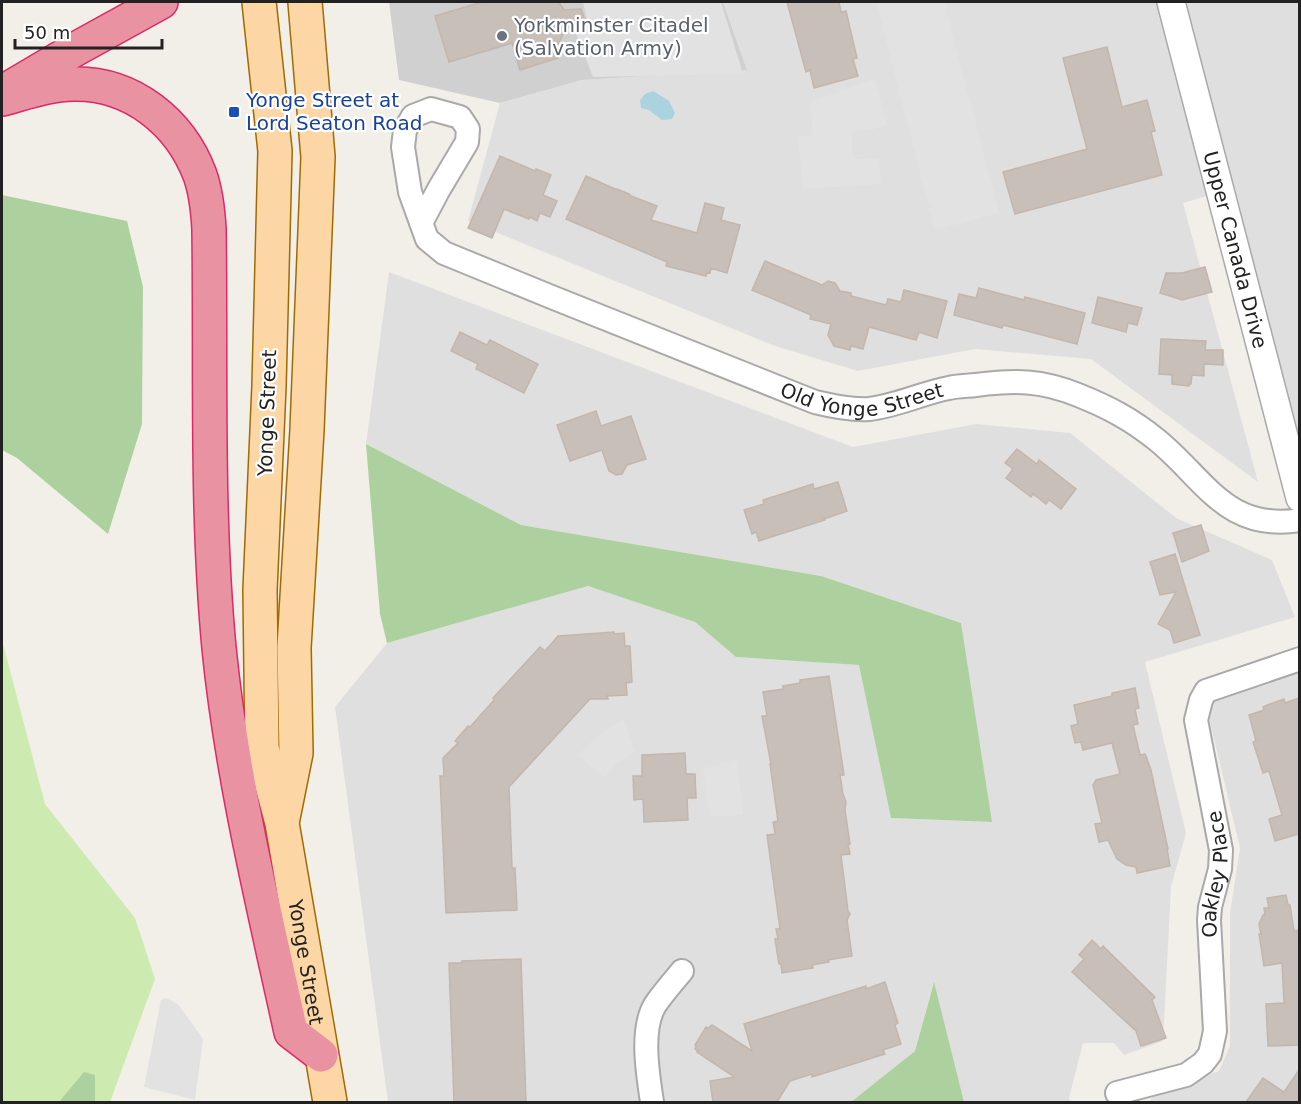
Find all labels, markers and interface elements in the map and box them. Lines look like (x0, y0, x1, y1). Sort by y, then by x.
scale bar (15, 12, 162, 50)
place label: Yorkminster Citadel (Salvation Army) (513, 13, 709, 60)
text: 50 m (24, 22, 70, 43)
marker: Yorkminster Citadel (Salvation Army) (495, 29, 509, 43)
place label: Yonge Street at Lord Seaton Road (245, 88, 423, 135)
marker: Yonge Street at Lord Seaton Road (227, 105, 241, 119)
street label: Upper Canada Drive (1198, 149, 1273, 351)
street label: Yonge Street (253, 349, 281, 478)
street label: Old Yonge Street (777, 377, 946, 421)
street label: Oakley Place (1197, 809, 1233, 938)
street label: Yonge Street (283, 897, 329, 1027)

